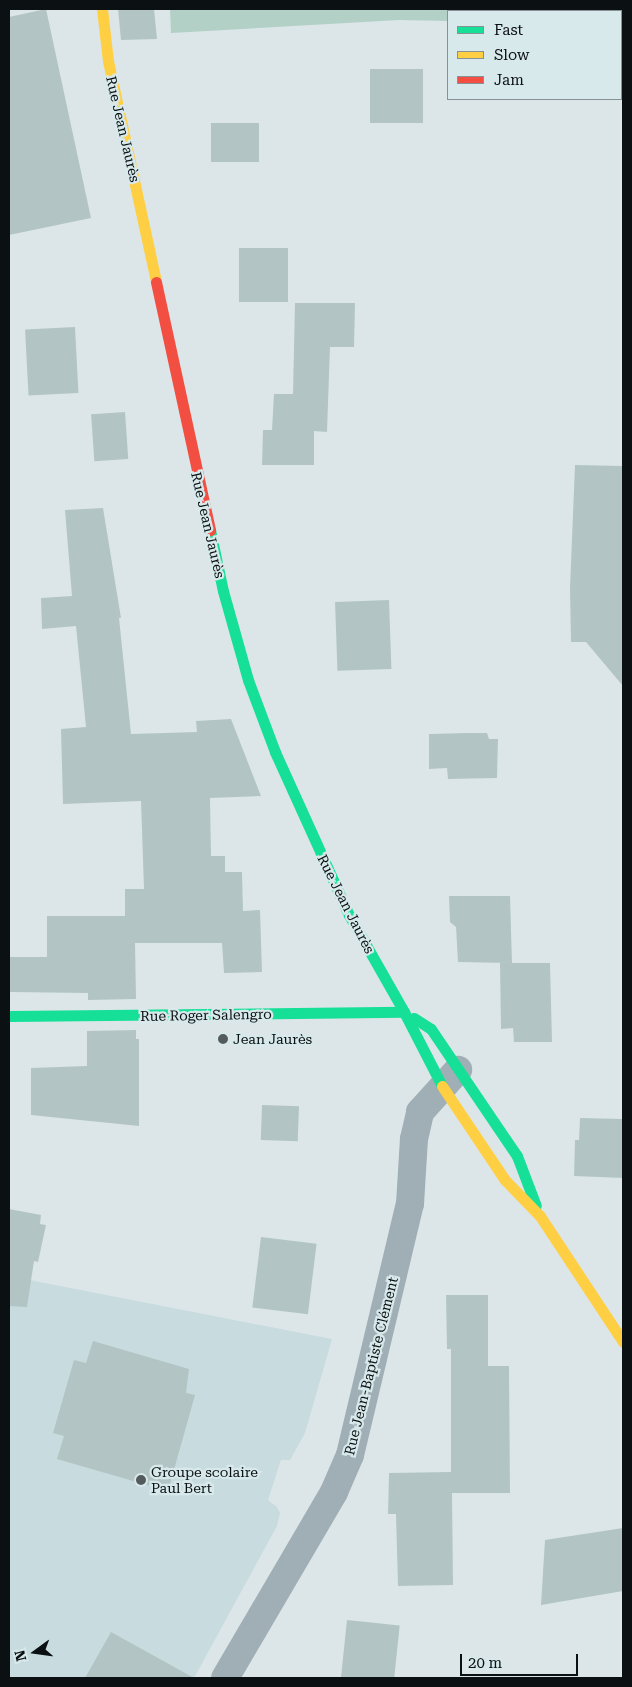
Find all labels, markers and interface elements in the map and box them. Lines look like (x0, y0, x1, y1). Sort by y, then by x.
legend (447, 10, 622, 100)
text: Fast (494, 21, 523, 39)
text: Slow (494, 46, 529, 64)
text: Jam (494, 71, 524, 89)
street label: Rue Jean Jaurès (103, 74, 143, 184)
street label: Rue Jean Jaurès (188, 470, 228, 580)
street label: Rue Jean Jaurès (314, 852, 378, 956)
street label: Rue Roger Salengro (140, 1005, 272, 1025)
place label: Jean Jaurès (233, 1031, 312, 1047)
marker: Jean Jaurès (217, 1033, 229, 1045)
street label: Rue Jean-Baptiste Clément (341, 1275, 401, 1457)
place label: Groupe scolaire Paul Bert (151, 1464, 258, 1496)
marker: Groupe scolaire Paul Bert (135, 1474, 147, 1486)
north arrow (10, 1627, 60, 1677)
scale bar (462, 1644, 580, 1676)
text: N (11, 1648, 30, 1663)
text: 20 m (468, 1654, 502, 1672)

